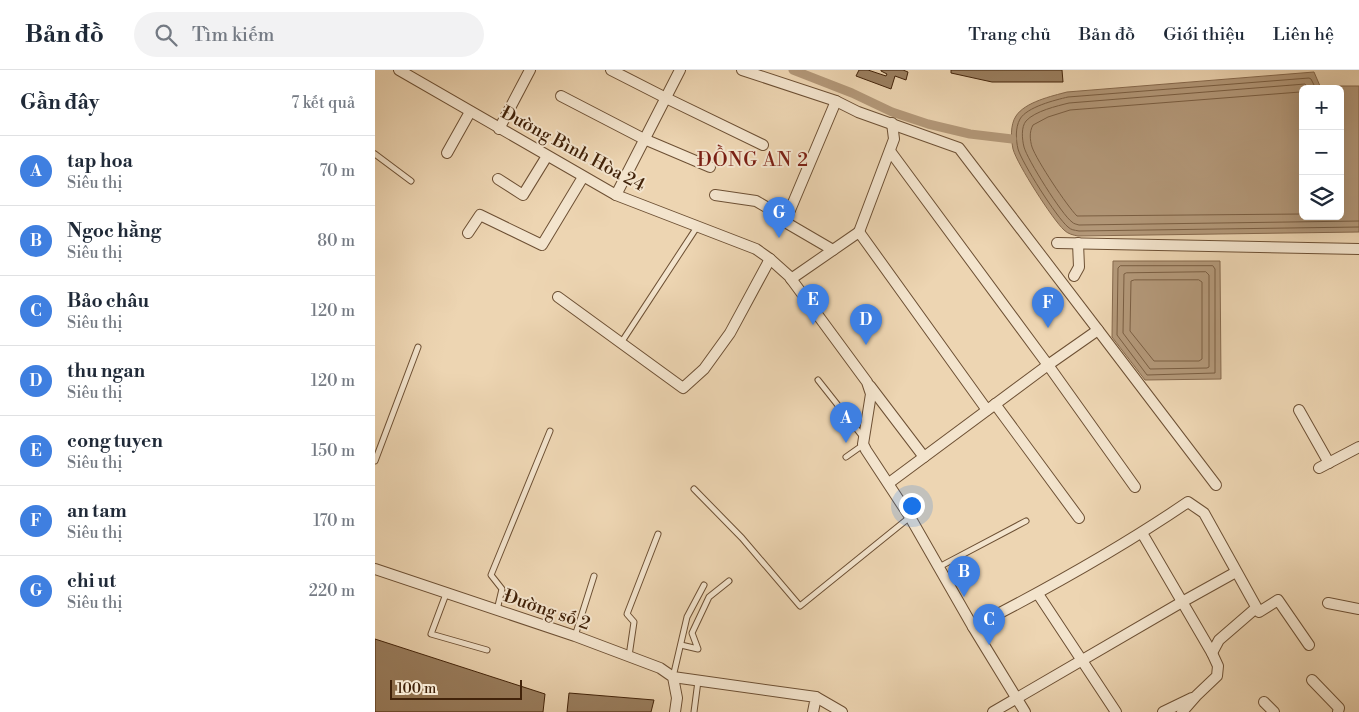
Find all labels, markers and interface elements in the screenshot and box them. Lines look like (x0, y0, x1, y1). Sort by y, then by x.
search box (134, 12, 484, 57)
text: Bản đồ (25, 20, 104, 50)
icon: search (152, 21, 180, 49)
text: Tìm kiếm (192, 23, 274, 47)
text: Trang chủ (968, 23, 1051, 46)
text: Bản đồ (1079, 23, 1135, 46)
text: Giới thiệu (1163, 23, 1245, 46)
text: Liên hệ (1273, 23, 1334, 46)
map controls (1299, 85, 1344, 220)
button: + (1299, 85, 1344, 130)
text: Gần đây (20, 90, 99, 116)
text: 7 kết quả (291, 93, 355, 113)
street label: Đường Bình Hòa 24 (497, 101, 649, 197)
button: − (1299, 130, 1344, 175)
district label: ĐỒNG AN 2 (697, 144, 809, 172)
text: tap hoa (67, 149, 133, 173)
text: A (30, 161, 42, 181)
text: 70 m (319, 161, 355, 181)
text: Siêu thị (67, 173, 123, 193)
button: layers (1299, 175, 1344, 220)
pin: G (763, 197, 795, 238)
text: Ngoc hằng (67, 219, 161, 243)
text: B (30, 231, 42, 251)
text: 80 m (317, 231, 355, 251)
text: Siêu thị (67, 243, 123, 263)
pin: E (797, 284, 829, 325)
pin: F (1032, 287, 1064, 328)
text: Bảo châu (67, 289, 149, 313)
text: C (30, 301, 42, 321)
text: 120 m (311, 301, 355, 321)
pin: D (850, 304, 882, 345)
text: Siêu thị (67, 313, 123, 333)
text: thu ngan (67, 359, 145, 383)
text: D (30, 371, 42, 391)
text: 120 m (311, 371, 355, 391)
text: Siêu thị (67, 383, 123, 403)
pin: A (830, 402, 862, 443)
text: cong tuyen (67, 429, 163, 453)
text: E (30, 441, 42, 461)
text: 150 m (311, 441, 355, 461)
text: Siêu thị (67, 453, 123, 473)
your location (899, 493, 925, 519)
text: an tam (67, 499, 127, 523)
text: F (30, 511, 42, 531)
text: 170 m (313, 511, 355, 531)
text: Siêu thị (67, 523, 123, 543)
pin: B (948, 556, 980, 597)
text: chi ut (67, 569, 116, 593)
text: G (30, 581, 42, 601)
text: 220 m (309, 581, 355, 601)
street label: Đường số 2 (501, 584, 593, 636)
text: Siêu thị (67, 593, 123, 613)
pin: C (973, 604, 1005, 645)
scale bar (390, 677, 523, 700)
text: 100 m (397, 680, 436, 698)

